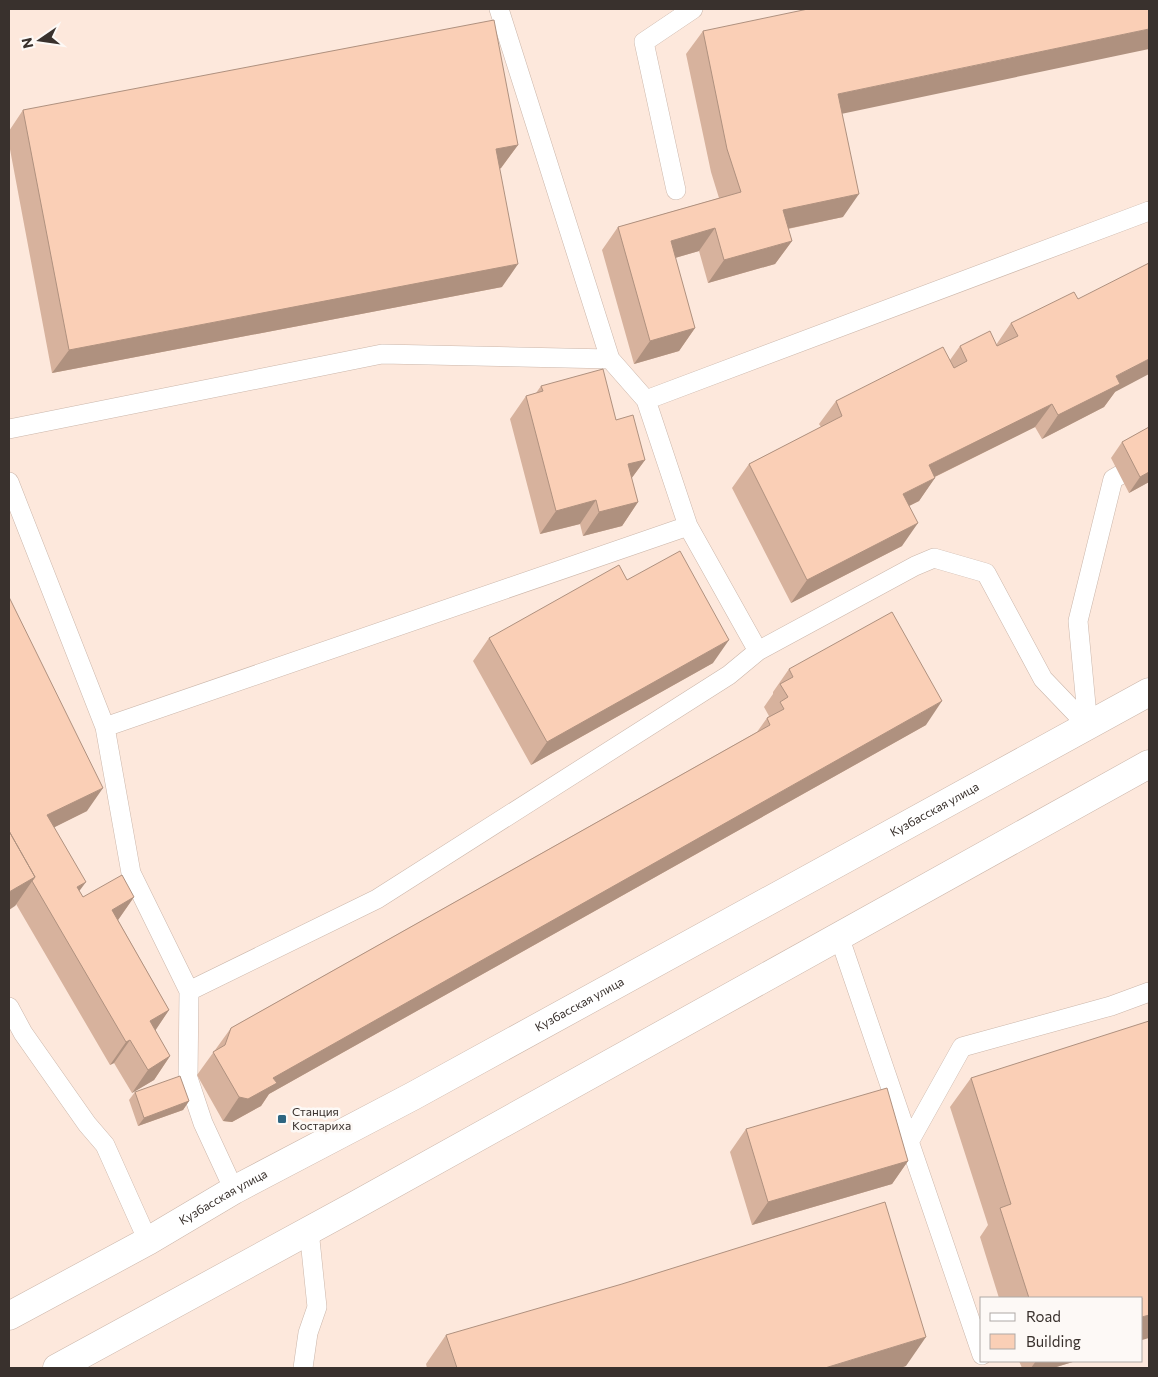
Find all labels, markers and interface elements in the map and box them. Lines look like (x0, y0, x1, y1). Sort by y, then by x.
north arrow (15, 15, 65, 65)
text: N (17, 36, 36, 50)
street label: Кузбасская улица (887, 779, 981, 839)
street label: Кузбасская улица (532, 974, 626, 1034)
place label: Станция Костариха (292, 1104, 351, 1132)
marker: Станция Костариха (276, 1113, 288, 1125)
street label: Кузбасская улица (176, 1166, 269, 1227)
legend (980, 1297, 1143, 1362)
text: Road (1026, 1307, 1061, 1325)
text: Building (1026, 1332, 1081, 1350)

